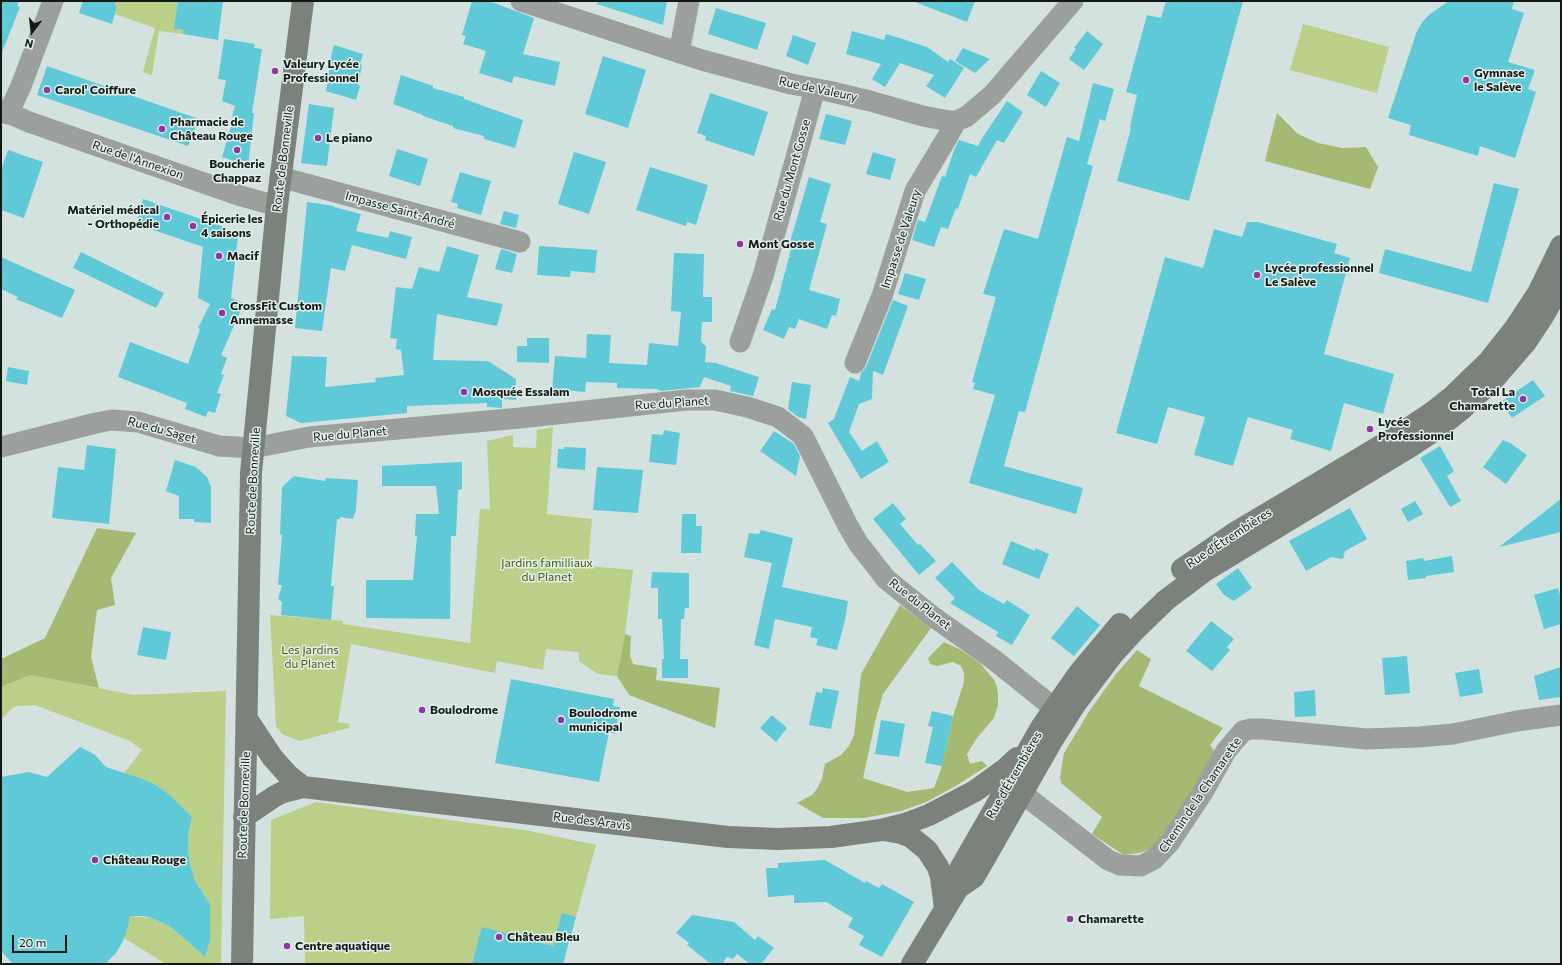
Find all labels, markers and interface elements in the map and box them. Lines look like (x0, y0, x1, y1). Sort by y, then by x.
north arrow (12, 12, 52, 52)
text: N (23, 37, 34, 51)
place label: Valeury Lycée Professionnel (283, 57, 359, 85)
marker: Valeury Lycée Professionnel (270, 66, 280, 76)
place label: Gymnase le Salève (1474, 66, 1525, 94)
street label: Rue de Valeury (777, 74, 859, 104)
marker: Gymnase le Salève (1461, 75, 1471, 85)
place label: Carol' Coiffure (55, 83, 136, 97)
marker: Carol' Coiffure (42, 85, 52, 95)
street label: Route de Bonneville (269, 105, 297, 213)
place label: Pharmacie de Château Rouge (170, 115, 253, 143)
street label: Rue du Mont Gosse (771, 118, 813, 222)
marker: Pharmacie de Château Rouge (157, 124, 167, 134)
place label: Le piano (326, 131, 372, 145)
marker: Le piano (313, 133, 323, 143)
street label: Rue de l'Annexion (90, 138, 186, 182)
marker: Boucherie Chappaz (232, 145, 242, 155)
place label: Boucherie Chappaz (209, 157, 265, 185)
street label: Impasse Saint-André (344, 188, 456, 232)
street label: Impasse de Valeury (878, 188, 924, 290)
place label: Matériel médical - Orthopédie (67, 203, 159, 231)
marker: Matériel médical - Orthopédie (162, 212, 172, 222)
place label: Épicerie les 4 saisons (201, 212, 263, 240)
marker: Épicerie les 4 saisons (188, 221, 198, 231)
place label: Mont Gosse (748, 237, 814, 251)
marker: Mont Gosse (735, 239, 745, 249)
place label: Macif (227, 249, 259, 263)
marker: Macif (214, 251, 224, 261)
place label: Lycée professionnel Le Salève (1265, 261, 1374, 289)
marker: Lycée professionnel Le Salève (1252, 270, 1262, 280)
place label: CrossFit Custom Annemasse (230, 299, 322, 327)
marker: CrossFit Custom Annemasse (217, 308, 227, 318)
place label: Mosquée Essalam (472, 385, 570, 399)
place label: Total La Chamarette (1449, 385, 1515, 413)
marker: Mosquée Essalam (459, 387, 469, 397)
street label: Rue du Planet (635, 393, 709, 413)
marker: Total La Chamarette (1518, 394, 1528, 404)
street label: Rue du Saget (126, 414, 198, 446)
place label: Lycée Professionnel (1378, 415, 1454, 443)
street label: Rue du Planet (312, 424, 388, 444)
marker: Lycée Professionnel (1365, 424, 1375, 434)
street label: Route de Bonneville (243, 427, 263, 535)
street label: Rue d'Étrembières (1184, 505, 1274, 571)
park label: Jardins familliaux du Planet (501, 556, 593, 584)
street label: Rue du Planet (886, 576, 954, 632)
park label: Les Jardins du Planet (281, 643, 339, 671)
place label: Boulodrome (430, 703, 498, 717)
marker: Boulodrome (417, 705, 427, 715)
place label: Boulodrome municipal (569, 706, 637, 734)
marker: Boulodrome municipal (556, 715, 566, 725)
street label: Rue d'Étrembières (983, 729, 1045, 821)
street label: Chemin de la Chamarette (1156, 734, 1244, 856)
street label: Route de Bonneville (235, 751, 253, 859)
street label: Rue des Aravis (552, 809, 632, 833)
place label: Château Rouge (103, 853, 186, 867)
marker: Château Rouge (90, 855, 100, 865)
place label: Chamarette (1078, 912, 1144, 926)
marker: Chamarette (1065, 914, 1075, 924)
scale bar (14, 927, 69, 953)
place label: Château Bleu (507, 930, 580, 944)
marker: Château Bleu (494, 932, 504, 942)
text: 20 m (19, 935, 46, 949)
place label: Centre aquatique (295, 939, 390, 953)
marker: Centre aquatique (282, 941, 292, 951)

